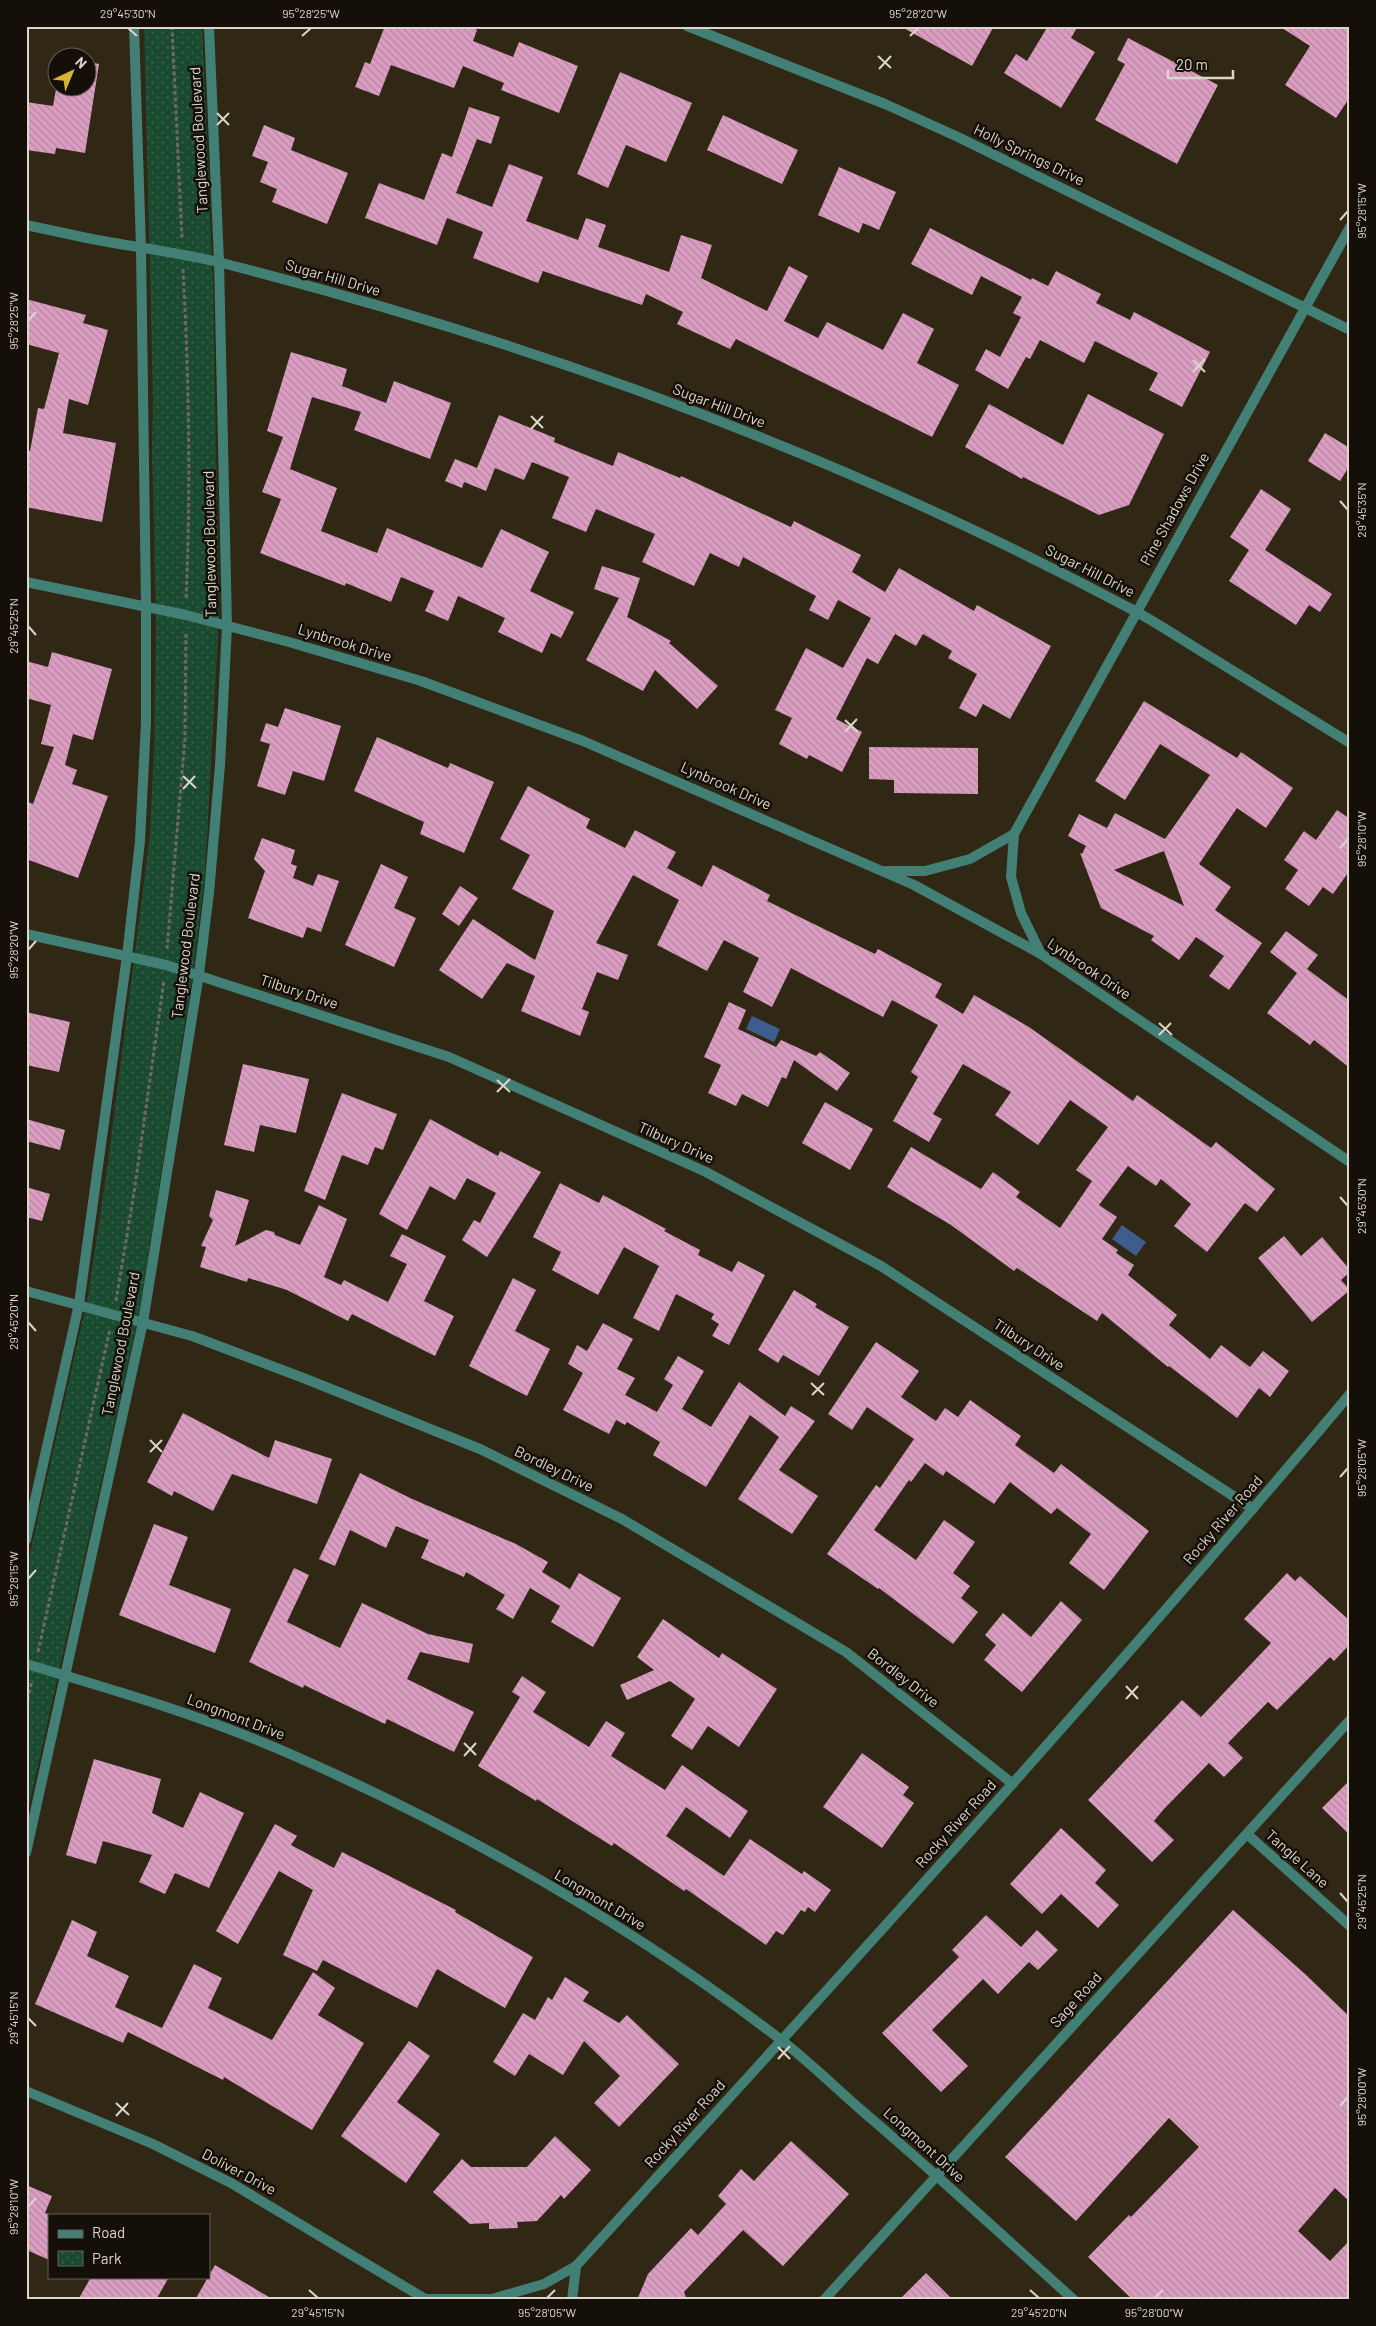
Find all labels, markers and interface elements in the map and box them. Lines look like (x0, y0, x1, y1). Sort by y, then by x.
text: 29°45'30"N (100, 6, 156, 20)
text: 95°28'25"W (282, 6, 340, 20)
text: 95°28'20"W (889, 6, 948, 20)
north arrow (48, 48, 98, 98)
scale bar (1168, 48, 1234, 80)
text: N (72, 53, 91, 72)
text: 20 m (1176, 55, 1208, 73)
street label: Tanglewood Boulevard (185, 66, 211, 214)
street label: Holly Springs Drive (971, 120, 1088, 189)
text: 95°28'15"W (1354, 183, 1368, 239)
street label: Sugar Hill Drive (284, 255, 383, 299)
text: 95°28'25"W (6, 292, 20, 350)
street label: Sugar Hill Drive (670, 379, 768, 431)
street label: Pine Shadows Drive (1136, 449, 1213, 568)
street label: Tanglewood Boulevard (199, 471, 219, 617)
text: 29°45'35"N (1354, 482, 1368, 538)
street label: Sugar Hill Drive (1043, 540, 1138, 600)
text: 29°45'25"N (6, 598, 20, 654)
street label: Lynbrook Drive (296, 619, 394, 665)
street label: Lynbrook Drive (678, 757, 774, 813)
text: 95°28'10"W (1354, 811, 1368, 867)
street label: Tanglewood Boulevard (167, 872, 203, 1020)
text: 95°28'20"W (6, 920, 20, 979)
street label: Lynbrook Drive (1044, 934, 1135, 1003)
street label: Tilbury Drive (258, 970, 341, 1012)
street label: Tilbury Drive (636, 1117, 717, 1167)
text: 29°45'30"N (1354, 1178, 1368, 1234)
street label: Tanglewood Boulevard (97, 1270, 143, 1417)
text: 29°45'20"N (6, 1294, 20, 1350)
street label: Tilbury Drive (991, 1315, 1068, 1374)
text: 95°28'05"W (1354, 1439, 1368, 1497)
street label: Bordley Drive (512, 1441, 597, 1495)
street label: Rocky River Road (1179, 1471, 1266, 1568)
text: 95°28'15"W (6, 1551, 20, 1607)
street label: Bordley Drive (864, 1644, 943, 1711)
street label: Longmont Drive (185, 1689, 288, 1743)
street label: Rocky River Road (911, 1776, 999, 1871)
street label: Tangle Lane (1262, 1825, 1333, 1891)
street label: Longmont Drive (552, 1865, 649, 1933)
text: 29°45'25"N (1354, 1874, 1368, 1930)
street label: Sage Road (1046, 1968, 1105, 2031)
text: 29°45'15"N (6, 1991, 20, 2045)
text: 95°28'00"W (1354, 2067, 1368, 2126)
street label: Rocky River Road (640, 2076, 728, 2171)
street label: Longmont Drive (880, 2103, 969, 2185)
street label: Doliver Drive (199, 2144, 280, 2198)
text: 95°28'10"W (6, 2179, 20, 2235)
legend (48, 2214, 210, 2278)
text: Road (92, 2223, 125, 2241)
text: Park (92, 2249, 122, 2267)
text: 29°45'15"N (291, 2305, 345, 2319)
text: 95°28'05"W (518, 2305, 576, 2319)
text: 29°45'20"N (1011, 2305, 1067, 2319)
text: 95°28'00"W (1125, 2305, 1184, 2319)

